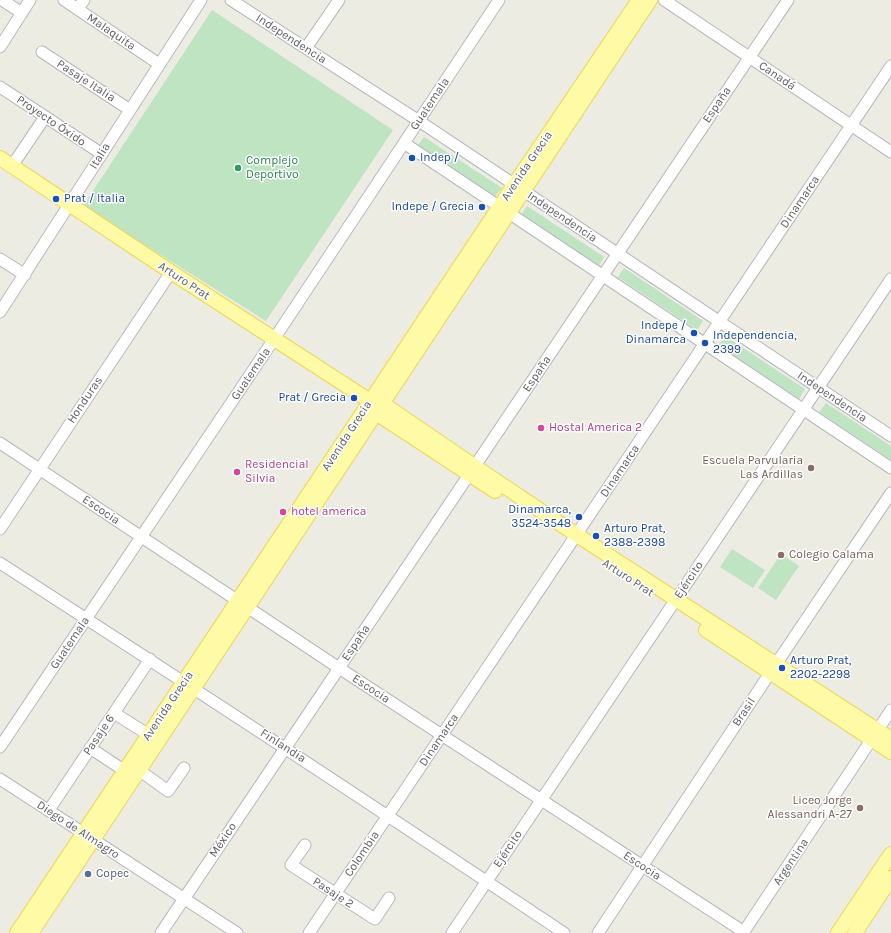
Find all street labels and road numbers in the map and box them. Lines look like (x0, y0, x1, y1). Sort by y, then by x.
street label: Malaquita (84, 10, 138, 54)
street label: Independencia (253, 11, 329, 67)
street label: Pasaje Italia (54, 57, 118, 105)
street label: Canadá (756, 58, 798, 94)
street label: Guatemala (407, 75, 453, 133)
street label: España (700, 84, 734, 126)
street label: Proyecto Óxido (14, 93, 88, 149)
street label: Avenida Grecia (498, 128, 556, 204)
street label: Italia (86, 140, 114, 172)
street label: Dinamarca (777, 173, 823, 231)
street label: Independencia (524, 188, 600, 246)
street label: Arturo Prat (155, 259, 213, 303)
street label: Guatemala (228, 345, 274, 403)
street label: España (520, 353, 554, 395)
street label: Independencia (794, 368, 870, 426)
street label: Honduras (64, 374, 106, 426)
street label: Avenida Grecia (319, 398, 375, 474)
street label: Dinamarca (597, 442, 643, 500)
street label: Escocia (79, 492, 123, 528)
street label: Arturo Prat (599, 556, 657, 600)
street label: Ejército (671, 559, 707, 601)
street label: Guatemala (47, 614, 93, 672)
street label: España (339, 622, 373, 664)
street label: Avenida Grecia (139, 668, 197, 744)
street label: Escocia (349, 671, 393, 707)
street label: Brasil (729, 695, 759, 729)
street label: Dinamarca (416, 711, 462, 769)
street label: Pasaje 6 (80, 712, 118, 758)
street label: Finlandia (257, 726, 309, 766)
street label: Diego de Almagro (34, 798, 122, 862)
street label: México (206, 820, 240, 860)
street label: Colombia (341, 828, 383, 880)
street label: Ejército (490, 828, 526, 870)
street label: Argentina (770, 836, 812, 888)
street label: Escocia (620, 848, 664, 884)
street label: Pasaje 2 (310, 874, 356, 912)

